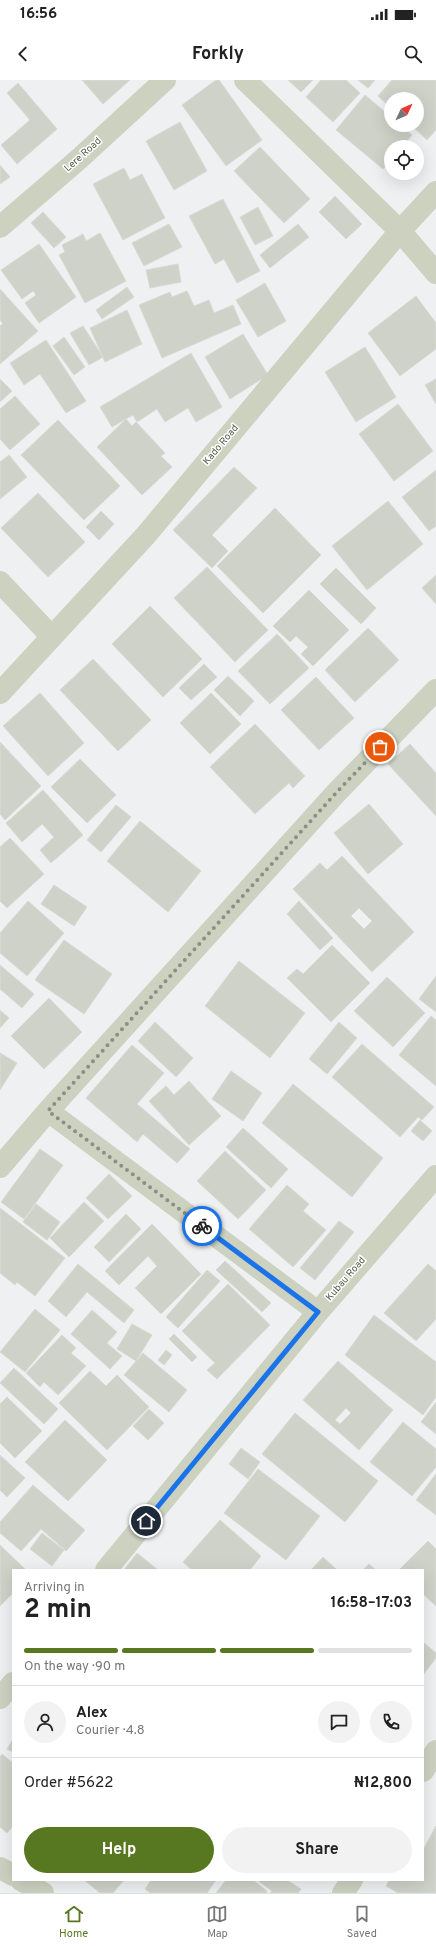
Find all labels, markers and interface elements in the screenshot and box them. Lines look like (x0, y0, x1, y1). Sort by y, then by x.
text: 16:56 (20, 5, 57, 24)
icon: back (12, 43, 34, 65)
text: Forkly (192, 43, 244, 66)
icon: search (402, 43, 424, 65)
north arrow (384, 92, 424, 132)
map controls (384, 92, 424, 180)
street label: Lere Road (62, 135, 104, 175)
button: locate (384, 140, 424, 180)
street label: Kado Road (200, 422, 242, 468)
pin (363, 730, 397, 764)
icon: bag (369, 736, 391, 758)
courier (182, 1206, 222, 1246)
icon: bike (191, 1215, 213, 1237)
street label: Kubau Road (323, 1254, 369, 1304)
pin (129, 1504, 163, 1538)
icon: home (135, 1510, 157, 1532)
text: Arriving in (24, 1580, 85, 1596)
text: 2 min (24, 1594, 92, 1627)
text: 16:58–17:03 (331, 1594, 412, 1613)
text: On the way · 90 m (24, 1659, 125, 1675)
button: person (24, 1701, 66, 1743)
button: chat (318, 1701, 360, 1743)
button: phone (370, 1701, 412, 1743)
text: Alex (76, 1704, 108, 1723)
text: Courier · 4.8 (76, 1723, 145, 1739)
text: Order #5622 (24, 1774, 113, 1793)
text: ₦12,800 (354, 1774, 412, 1793)
button: Help (24, 1827, 214, 1873)
button: Share (222, 1827, 412, 1873)
tab: Home (59, 1903, 88, 1941)
tab: Map (206, 1903, 228, 1941)
tab: Saved (347, 1903, 377, 1941)

